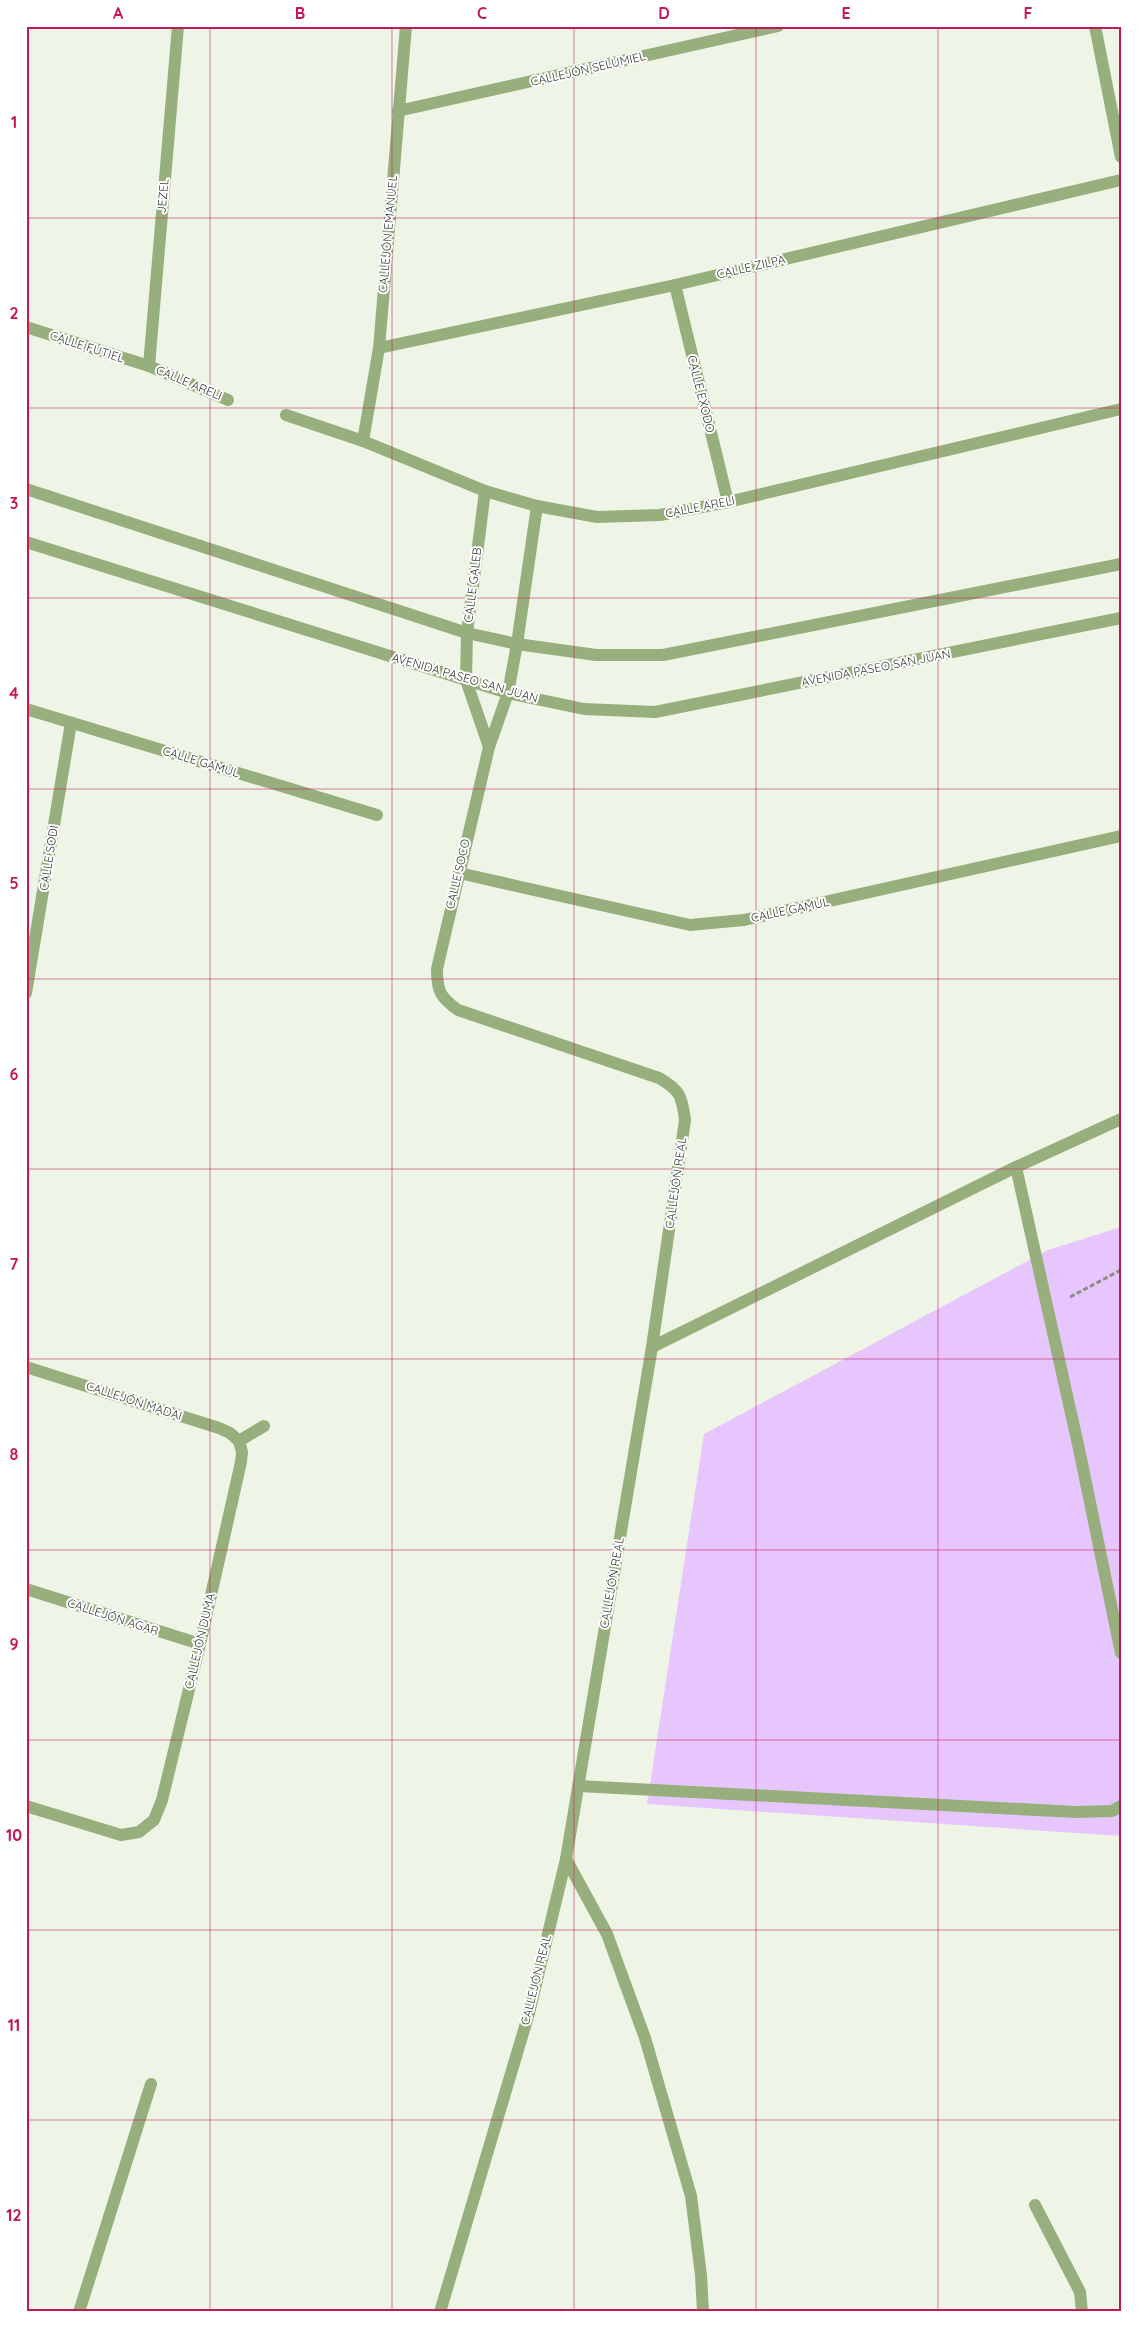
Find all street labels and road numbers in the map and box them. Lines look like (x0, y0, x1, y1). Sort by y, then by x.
street label: CALLEJÓN SELUMIEL (529, 48, 647, 89)
street label: CALLEJÓN EMANUEL (375, 174, 400, 293)
street label: JEZEL (154, 177, 172, 214)
street label: CALLE ZILPA (715, 251, 787, 282)
street label: CALLE FUTIEL (48, 327, 127, 366)
street label: CALLE EXODO (685, 354, 718, 434)
street label: CALLE ARELI (154, 362, 225, 403)
street label: CALLE ARELI (664, 492, 736, 521)
street label: CALLE GALEB (460, 546, 485, 623)
street label: AVENIDA PASEO SAN JUAN (800, 646, 952, 689)
street label: AVENIDA PASEO SAN JUAN (390, 649, 540, 706)
street label: CALLE GAMUL (161, 743, 242, 780)
street label: CALLE SODI (36, 824, 61, 892)
street label: CALLE SOCO (442, 837, 473, 910)
street label: CALLE GAMUL (749, 894, 831, 925)
street label: CALLEJÓN REAL (662, 1136, 689, 1230)
street label: CALLEJÓN MADAI (84, 1378, 184, 1423)
street label: CALLEJÓN REAL (596, 1536, 627, 1630)
street label: CALLEJÓN DUMA (181, 1591, 218, 1690)
street label: CALLEJÓN AGAR (66, 1595, 161, 1638)
street label: CALLEJÓN REAL (517, 1933, 554, 2026)

